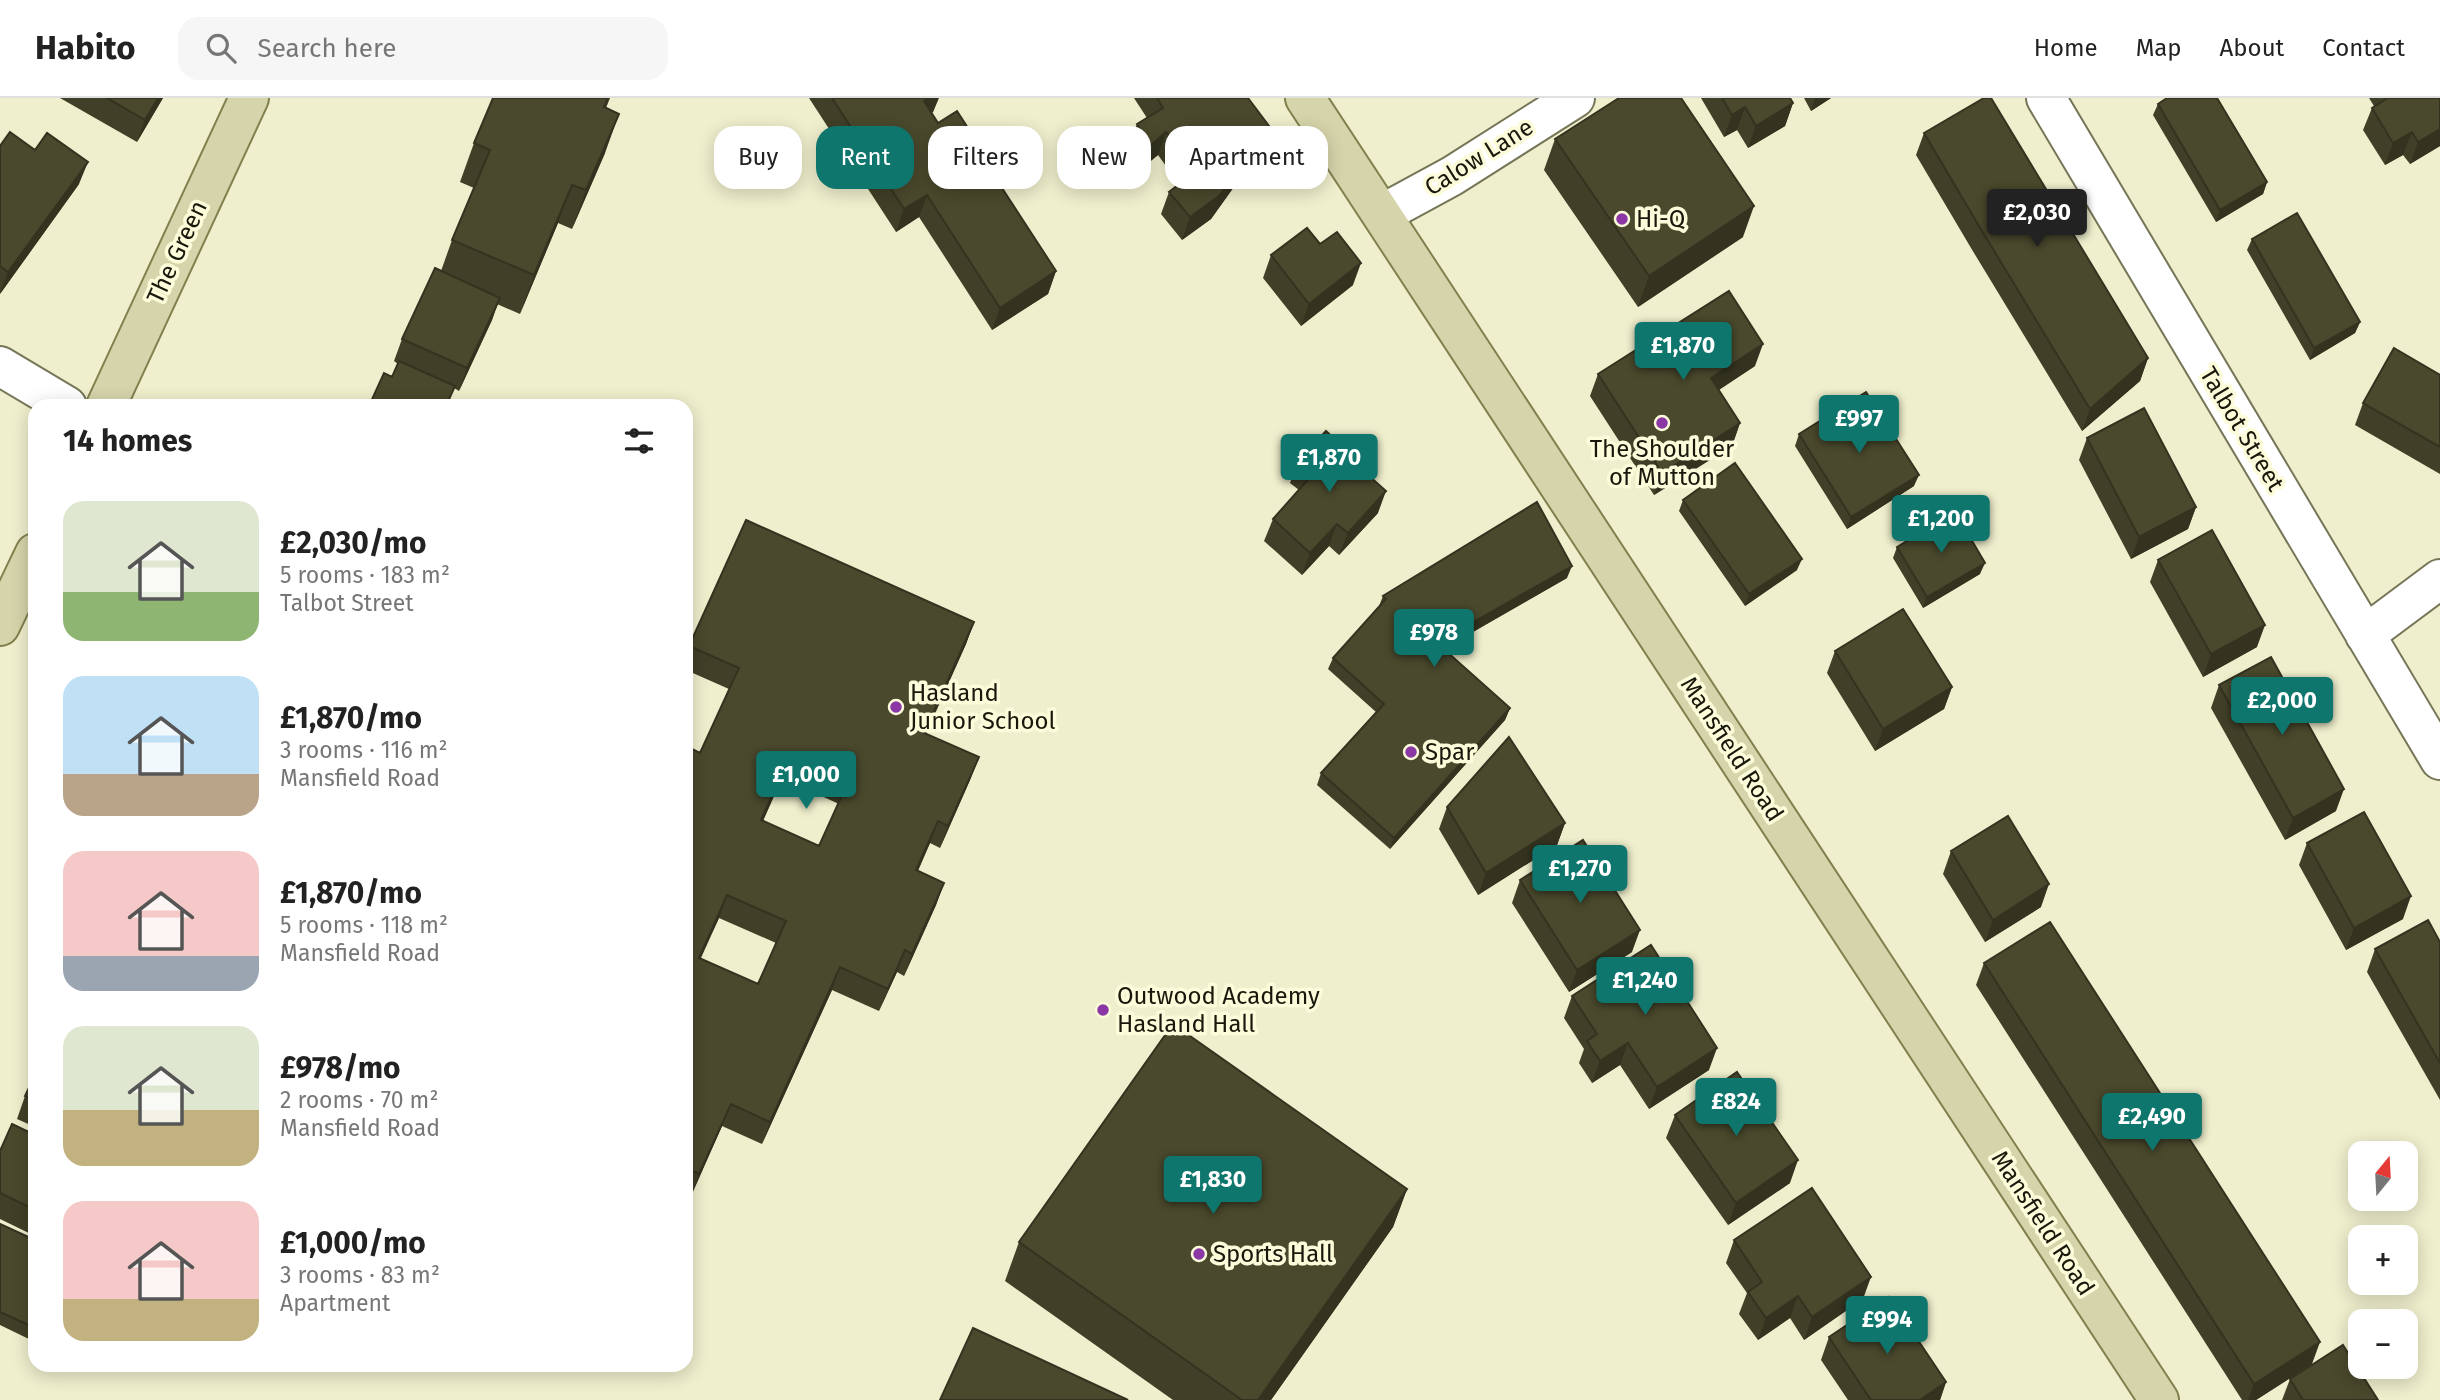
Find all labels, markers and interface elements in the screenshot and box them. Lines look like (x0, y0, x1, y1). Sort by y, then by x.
search box (178, 17, 668, 80)
text: Habito (35, 28, 136, 68)
icon: search (202, 29, 240, 67)
text: Search here (258, 33, 396, 64)
text: Home (2034, 34, 2098, 62)
text: Map (2136, 34, 2182, 62)
text: About (2220, 34, 2284, 62)
text: Contact (2322, 34, 2405, 62)
street label: Calow Lane (1420, 113, 1538, 201)
chip: Buy (714, 126, 802, 189)
chip: Rent (816, 126, 914, 189)
chip: Filters (928, 126, 1043, 189)
chip: New (1057, 126, 1151, 189)
chip: Apartment (1165, 126, 1328, 189)
pin: £2,030 (1980, 190, 2094, 249)
street label: The Green (141, 196, 213, 308)
text: £2,030 (2003, 198, 2071, 226)
place label: Hi-Q (1636, 205, 1685, 233)
marker: Hi-Q (1614, 211, 1630, 227)
pin: £1,870 (1626, 322, 1740, 382)
text: £1,870 (1651, 331, 1715, 359)
street label: Talbot Street (2194, 362, 2290, 496)
pin: £997 (1818, 396, 1900, 455)
text: £997 (1835, 404, 1883, 432)
marker: The Shoulder of Mutton (1654, 415, 1670, 431)
icon: filters (620, 422, 658, 460)
text: 14 homes (63, 423, 192, 459)
pin: £1,870 (1272, 434, 1386, 494)
place label: The Shoulder of Mutton (1590, 435, 1735, 491)
text: £1,870 (1297, 443, 1361, 471)
pin: £1,200 (1884, 496, 1998, 555)
text: £1,200 (1908, 504, 1974, 532)
text: £2,030/mo (280, 525, 426, 561)
icon: home (119, 529, 203, 613)
text: 5 rooms · 183 m² (280, 561, 450, 589)
text: Talbot Street (280, 589, 414, 617)
pin: £978 (1393, 610, 1475, 669)
text: £978 (1410, 618, 1458, 646)
street label: Mansfield Road (1675, 671, 1789, 827)
pin: £2,000 (2225, 678, 2339, 737)
place label: Hasland Junior School (910, 679, 1055, 735)
text: £2,000 (2247, 686, 2317, 714)
marker: Hasland Junior School (888, 699, 904, 715)
text: £1,870/mo (280, 700, 422, 736)
icon: home (119, 704, 203, 788)
text: 3 rooms · 116 m² (280, 736, 448, 764)
place label: Spar (1425, 738, 1475, 766)
marker: Spar (1403, 744, 1419, 760)
pin: £1,000 (749, 752, 863, 811)
text: £1,000 (772, 760, 840, 788)
text: Mansfield Road (280, 764, 440, 792)
pin: £1,270 (1523, 846, 1637, 905)
text: £1,270 (1548, 854, 1612, 882)
text: £1,870/mo (280, 875, 422, 911)
icon: home (119, 879, 203, 963)
text: 5 rooms · 118 m² (280, 911, 448, 939)
text: Mansfield Road (280, 939, 440, 967)
pin: £1,240 (1588, 958, 1702, 1017)
text: £1,240 (1612, 966, 1678, 994)
place label: Outwood Academy Hasland Hall (1117, 982, 1320, 1038)
marker: Outwood Academy Hasland Hall (1095, 1002, 1111, 1018)
text: £978/mo (280, 1050, 401, 1086)
icon: home (119, 1054, 203, 1138)
pin: £824 (1695, 1079, 1777, 1138)
text: 2 rooms · 70 m² (280, 1086, 438, 1114)
text: £824 (1711, 1087, 1761, 1115)
pin: £2,490 (2095, 1094, 2209, 1153)
text: £2,490 (2118, 1102, 2186, 1130)
text: Mansfield Road (280, 1114, 440, 1142)
north arrow (2348, 1141, 2418, 1211)
map controls (2348, 1141, 2418, 1379)
street label: Mansfield Road (1986, 1145, 2100, 1301)
pin: £1,830 (1156, 1156, 1270, 1216)
text: £1,830 (1180, 1165, 1246, 1193)
text: £1,000/mo (280, 1225, 426, 1261)
button: + (2348, 1225, 2418, 1295)
icon: home (119, 1229, 203, 1313)
place label: Sports Hall (1213, 1240, 1333, 1268)
marker: Sports Hall (1191, 1246, 1207, 1262)
text: 3 rooms · 83 m² (280, 1261, 440, 1289)
text: Apartment (280, 1289, 390, 1317)
pin: £994 (1846, 1296, 1928, 1356)
text: £994 (1862, 1305, 1912, 1333)
button: − (2348, 1309, 2418, 1379)

